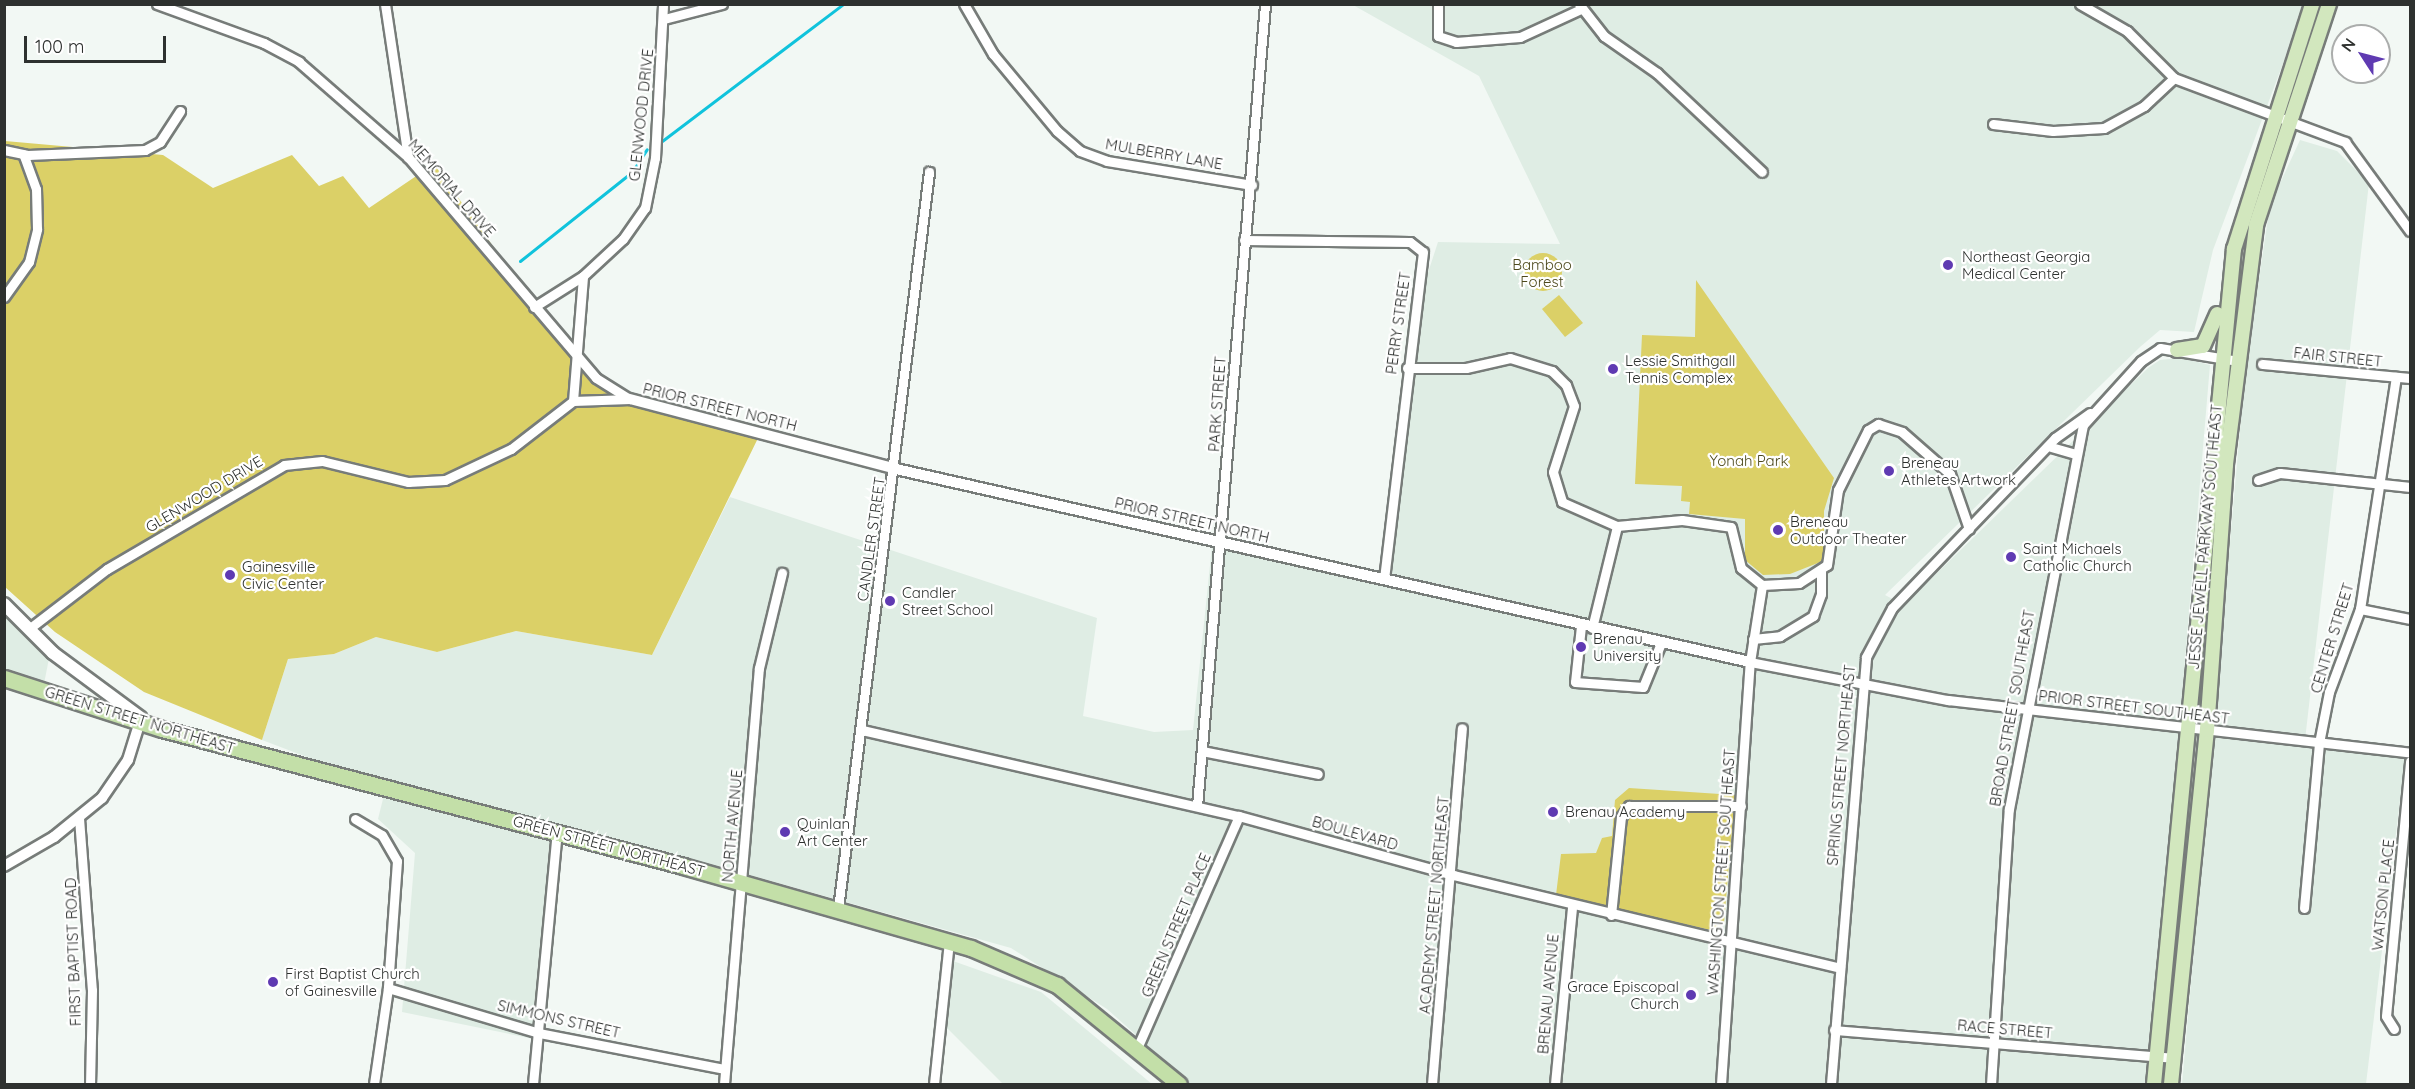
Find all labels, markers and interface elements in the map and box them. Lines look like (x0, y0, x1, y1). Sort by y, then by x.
scale bar (27, 24, 170, 62)
north arrow (2331, 24, 2391, 84)
text: N (2337, 34, 2360, 55)
text: 100 m (35, 35, 84, 58)
street label: GLENWOOD DRIVE (625, 48, 657, 182)
street label: MEMORIAL DRIVE (405, 135, 499, 241)
street label: MULBERRY LANE (1104, 135, 1224, 173)
place label: Northeast Georgia Medical Center (1962, 247, 2090, 282)
park label: Bamboo Forest (1512, 255, 1572, 290)
marker: Northeast Georgia Medical Center (1939, 256, 1957, 274)
street label: PERRY STREET (1382, 271, 1414, 375)
street label: FAIR STREET (2293, 343, 2383, 371)
place label: Lessie Smithgall Tennis Complex (1625, 351, 1736, 386)
street label: PARK STREET (1205, 356, 1229, 452)
marker: Lessie Smithgall Tennis Complex (1606, 362, 1620, 376)
street label: PRIOR STREET NORTH (641, 379, 799, 435)
street label: JESSE JEWELL PARKWAY SOUTHEAST (2184, 403, 2226, 671)
street label: GLENWOOD DRIVE (142, 452, 266, 536)
park label: Yonah Park (1710, 452, 1788, 470)
place label: Breneau Athletes Artwork (1901, 453, 2016, 488)
marker: Breneau Athletes Artwork (1882, 464, 1896, 478)
street label: CANDLER STREET (853, 476, 889, 602)
street label: PRIOR STREET NORTH (1113, 493, 1271, 547)
place label: Breneau Outdoor Theater (1790, 512, 1907, 547)
marker: Breneau Outdoor Theater (1771, 523, 1785, 537)
place label: Saint Michaels Catholic Church (2023, 539, 2132, 574)
marker: Saint Michaels Catholic Church (2004, 550, 2018, 564)
place label: Gainesville Civic Center (242, 557, 324, 592)
marker: Gainesville Civic Center (223, 568, 237, 582)
street label: CENTER STREET (2307, 581, 2357, 695)
place label: Candler Street School (902, 583, 993, 618)
marker: Candler Street School (883, 594, 897, 608)
street label: BROAD STREET SOUTHEAST (1986, 608, 2038, 808)
place label: Brenau University (1593, 629, 1662, 664)
marker: Brenau University (1574, 640, 1588, 654)
street label: SPRING STREET NORTHEAST (1823, 664, 1859, 866)
street label: GREEN STREET NORTHEAST (43, 682, 237, 758)
street label: PRIOR STREET SOUTHEAST (2037, 686, 2231, 728)
street label: WASHINGTON STREET SOUTHEAST (1703, 748, 1739, 996)
street label: NORTH AVENUE (718, 769, 746, 883)
street label: ACADEMY STREET NORTHEAST (1415, 795, 1453, 1015)
place label: Brenau Academy (1565, 803, 1685, 821)
marker: Brenau Academy (1546, 805, 1560, 819)
street label: GREEN STREET NORTHEAST (511, 812, 707, 880)
street label: BOULEVARD (1310, 812, 1400, 854)
place label: Quinlan Art Center (797, 814, 868, 849)
marker: Quinlan Art Center (778, 825, 792, 839)
street label: WATSON PLACE (2368, 838, 2398, 952)
street label: GREEN STREET PLACE (1137, 850, 1215, 1000)
street label: FIRST BAPTIST ROAD (61, 877, 85, 1027)
street label: BRENAU AVENUE (1534, 933, 1562, 1055)
place label: First Baptist Church of Gainesville (285, 964, 420, 999)
marker: First Baptist Church of Gainesville (266, 975, 280, 989)
place label: Grace Episcopal Church (1567, 977, 1679, 1012)
marker: Grace Episcopal Church (1684, 988, 1698, 1002)
street label: SIMMONS STREET (496, 996, 622, 1042)
street label: RACE STREET (1957, 1016, 2053, 1042)

